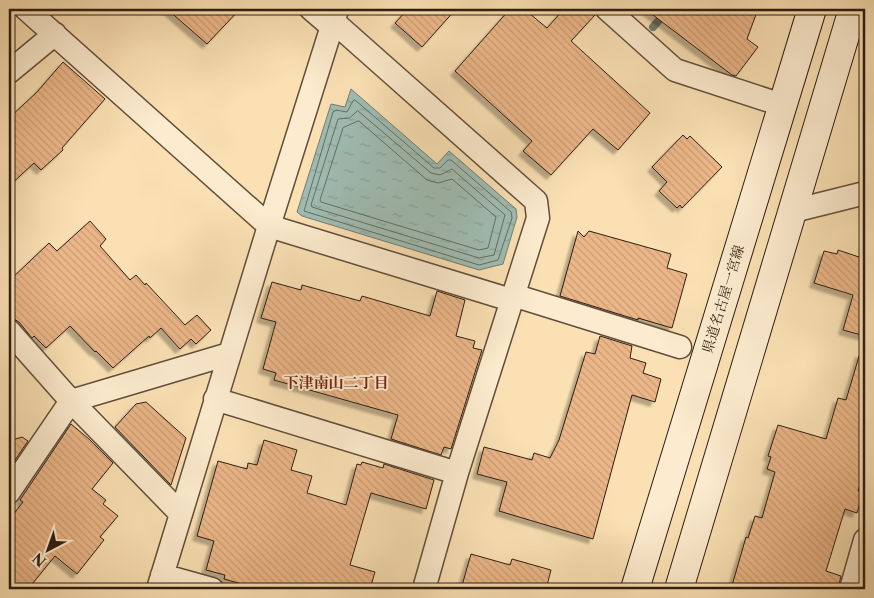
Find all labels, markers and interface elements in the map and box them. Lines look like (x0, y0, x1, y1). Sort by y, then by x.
street label: 県道名古屋一宮線 (698, 243, 748, 355)
district label: 下津南山二丁目 (283, 373, 389, 392)
north arrow (22, 526, 72, 576)
text: N (29, 549, 50, 571)

